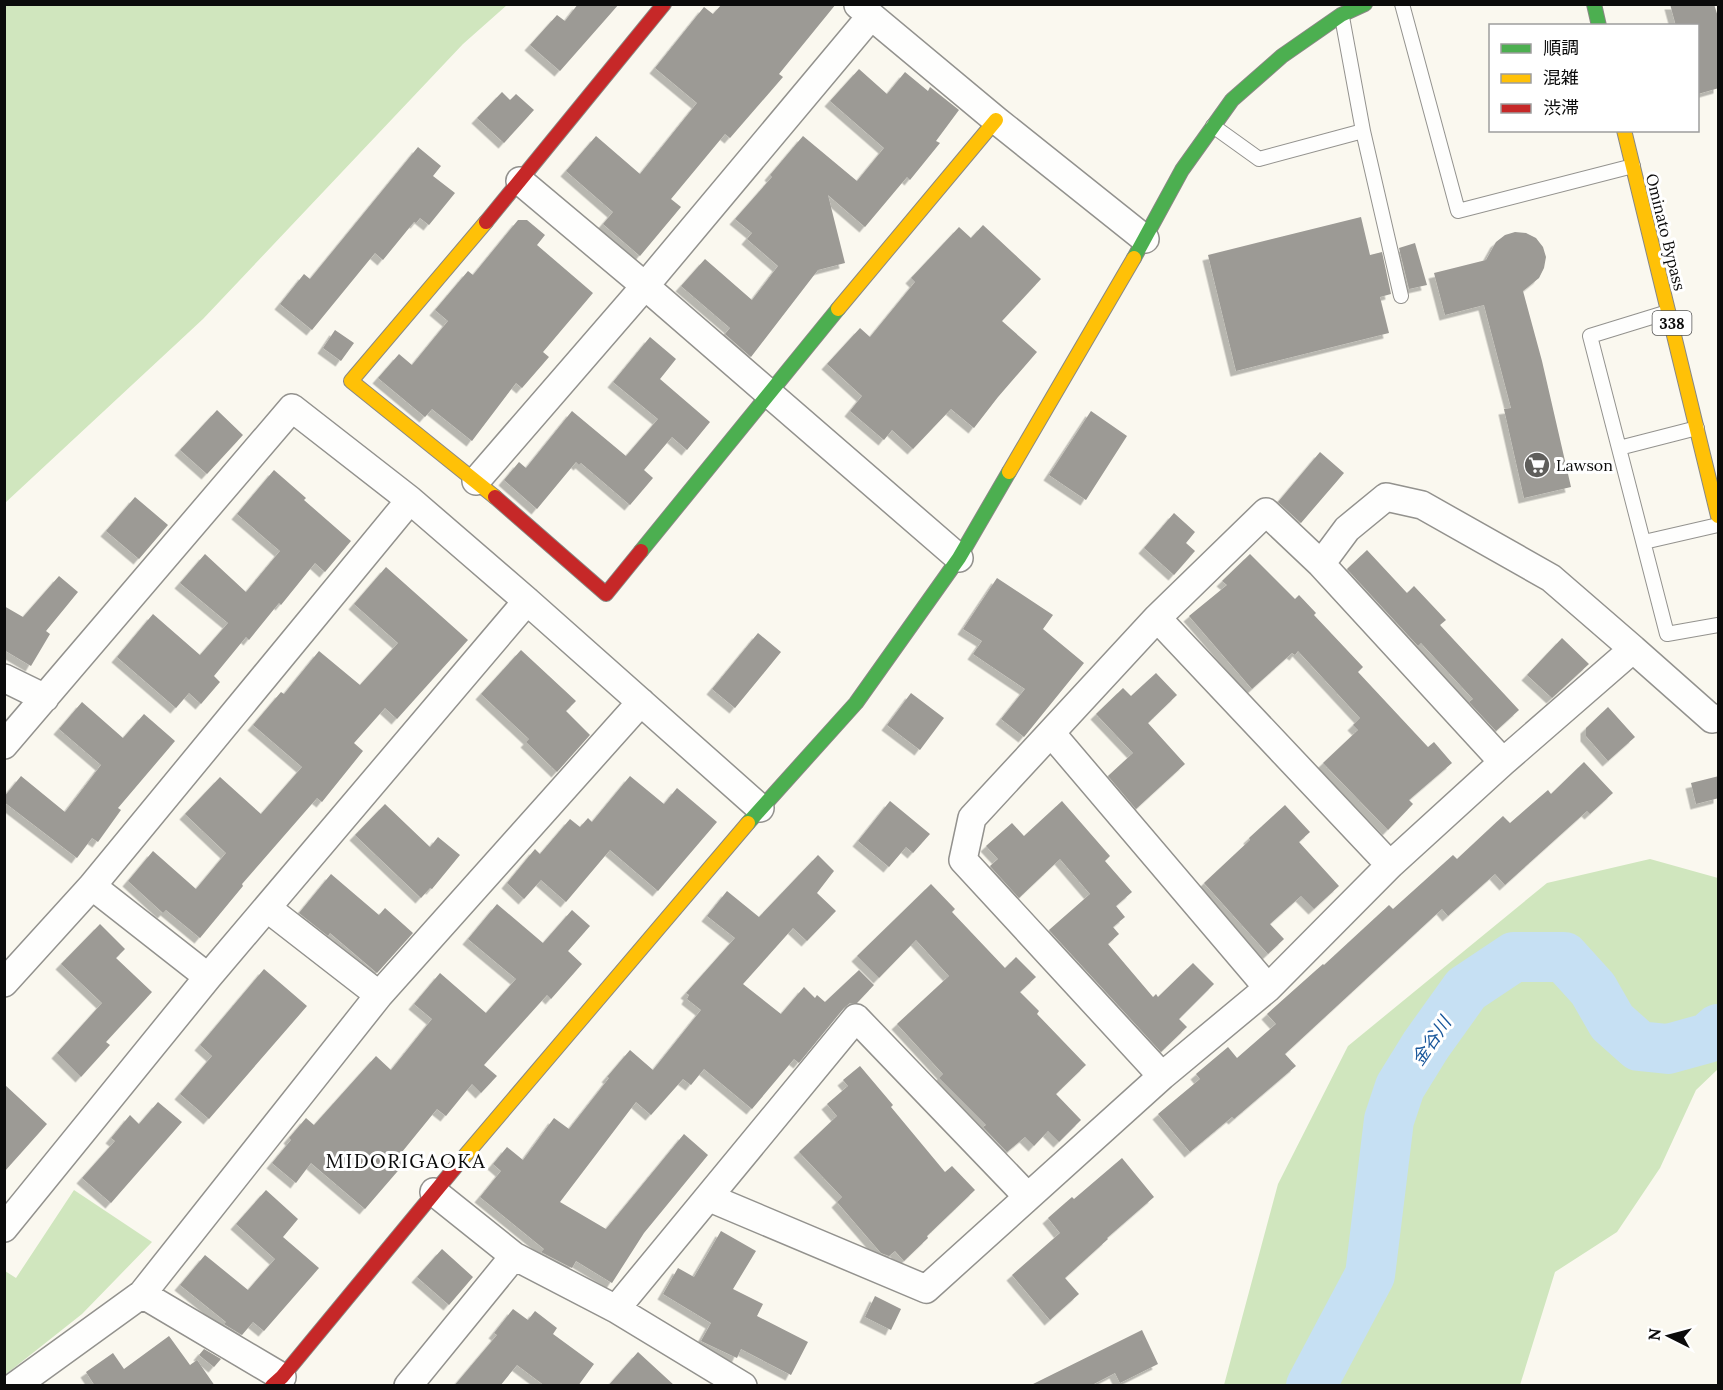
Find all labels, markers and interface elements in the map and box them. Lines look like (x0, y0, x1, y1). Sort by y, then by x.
legend (1489, 24, 1699, 132)
text: 順調 (1543, 36, 1579, 59)
text: 混雑 (1543, 66, 1579, 89)
text: 渋滞 (1543, 96, 1579, 119)
street label: Ominato Bypass (1642, 171, 1690, 293)
road number: 338 (1652, 311, 1692, 335)
supermarket icon: Lawson (1522, 450, 1552, 480)
place label: Lawson (1556, 455, 1613, 475)
water label: 金谷川 (1406, 1011, 1457, 1070)
district label: MIDORIGAOKA (326, 1148, 486, 1173)
north arrow (1639, 1306, 1699, 1366)
text: N (1643, 1327, 1665, 1342)

